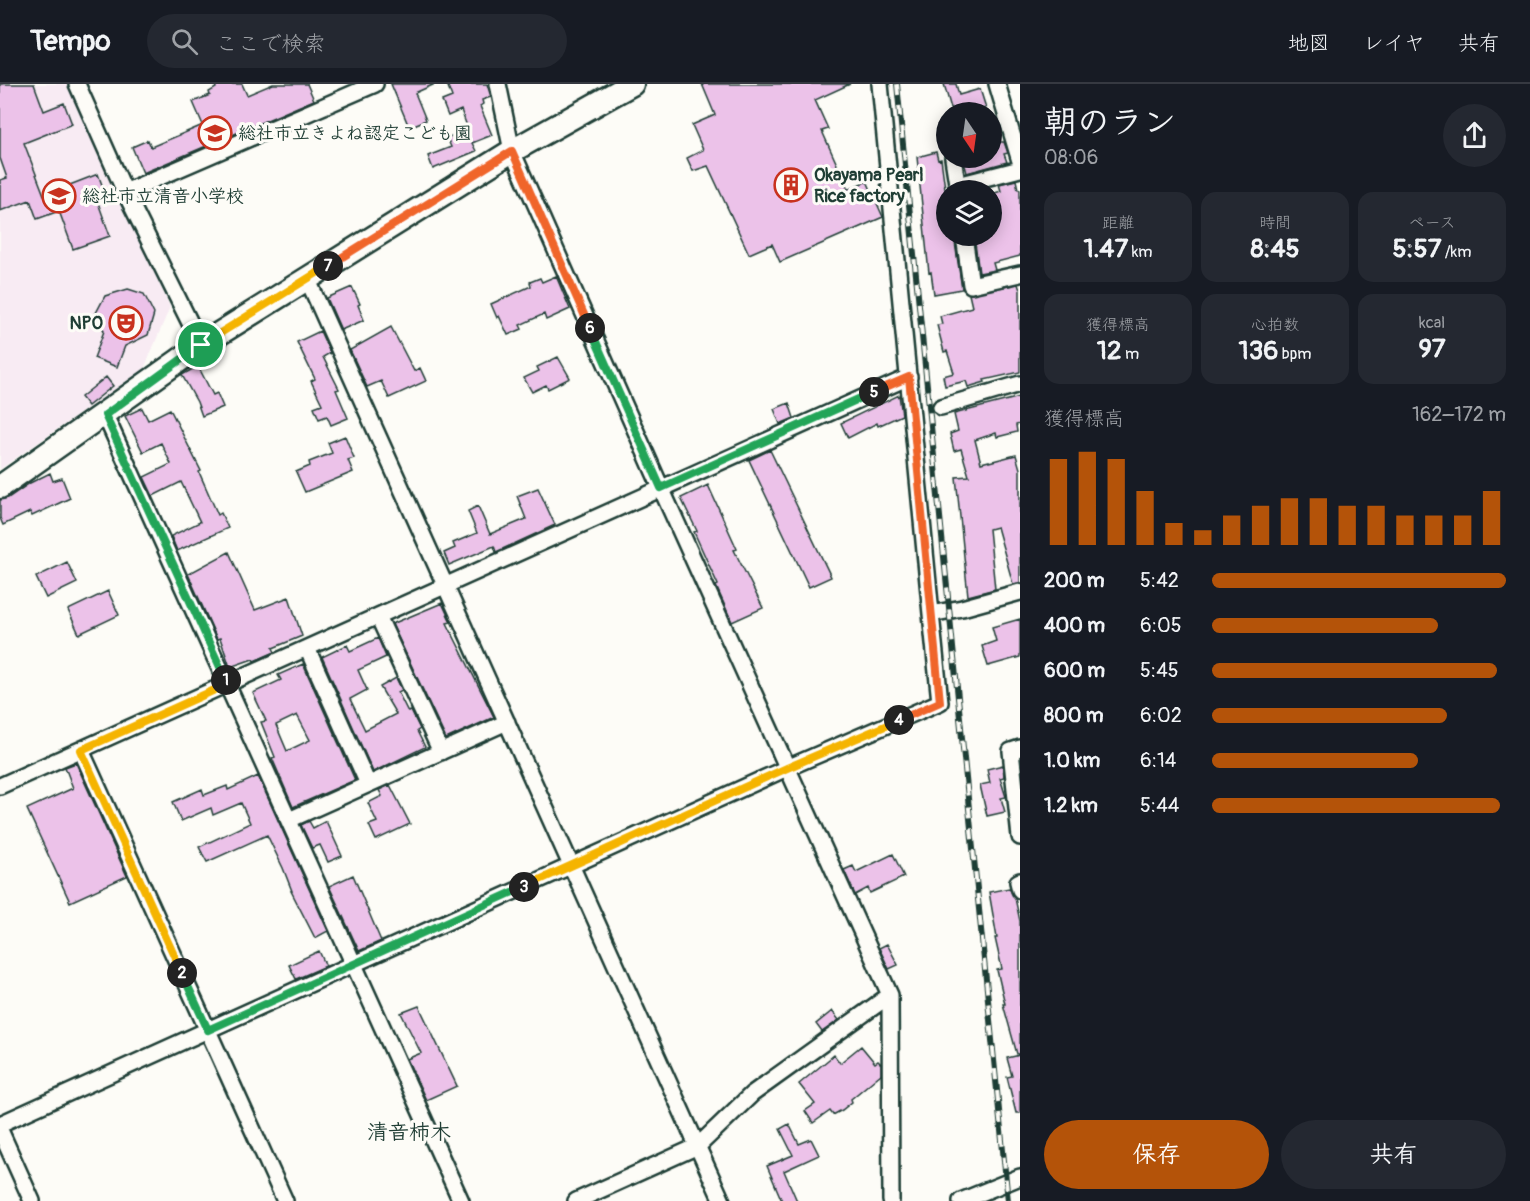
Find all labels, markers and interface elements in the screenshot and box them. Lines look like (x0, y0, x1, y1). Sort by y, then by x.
search box (147, 14, 567, 68)
text: Tempo (30, 24, 111, 59)
icon: search (168, 25, 201, 58)
text: ここで検索 (216, 30, 326, 58)
text: 地図 (1288, 30, 1330, 57)
text: レイヤ (1363, 30, 1425, 57)
text: 共有 (1458, 30, 1500, 57)
north arrow (936, 102, 1002, 168)
map controls (936, 102, 1002, 246)
text: 朝のラン (1044, 102, 1176, 143)
button: share (1443, 104, 1506, 167)
school or university icon: 総社市立きよね認定こども園 (197, 115, 233, 151)
place label: 総社市立きよね認定こども園 (238, 122, 472, 145)
text: 08:06 (1044, 145, 1098, 170)
place label: Okayama Pearl Rice factory (814, 164, 924, 208)
building icon: Okayama Pearl Rice factory (773, 167, 809, 203)
school or university icon: 総社市立清音小学校 (41, 178, 77, 214)
button: layers (936, 180, 1002, 246)
place label: 総社市立清音小学校 (82, 185, 244, 208)
text: 距離 (1102, 213, 1134, 233)
text: 時間 (1259, 213, 1291, 233)
text: ペース (1408, 213, 1456, 233)
text: 1.47 (1083, 233, 1128, 265)
text: 8:45 (1250, 233, 1300, 265)
text: 5:57 (1393, 233, 1441, 265)
text: km (1128, 242, 1153, 262)
text: /km (1441, 242, 1472, 262)
pin: 7 (313, 251, 343, 281)
text: 7 (324, 256, 332, 276)
theatre icon: NPO (108, 305, 144, 341)
place label: NPO (69, 312, 104, 335)
pin: 6 (575, 313, 605, 343)
text: kcal (1419, 313, 1445, 333)
text: 獲得標高 (1086, 315, 1150, 335)
text: 心拍数 (1251, 315, 1299, 335)
text: 6 (585, 318, 595, 338)
pin (175, 319, 226, 370)
icon: arrive (184, 328, 217, 361)
text: 97 (1418, 333, 1446, 365)
text: 12 (1097, 335, 1122, 367)
text: 136 (1239, 335, 1278, 367)
text: m (1122, 344, 1139, 364)
text: bpm (1278, 344, 1311, 364)
pin: 5 (859, 377, 889, 407)
text: 5 (870, 382, 878, 402)
text: 162–172 m (1412, 402, 1506, 427)
text: 獲得標高 (1044, 406, 1124, 431)
text: 200 m (1044, 568, 1105, 593)
text: 5:42 (1140, 568, 1179, 593)
text: 400 m (1044, 613, 1105, 638)
text: 6:05 (1140, 613, 1181, 638)
text: 600 m (1044, 658, 1105, 683)
text: 5:45 (1140, 658, 1179, 683)
pin: 1 (211, 665, 241, 695)
text: 1 (223, 670, 229, 690)
text: 800 m (1044, 703, 1104, 728)
text: 6:02 (1140, 703, 1182, 728)
pin: 4 (884, 705, 914, 735)
text: 4 (894, 710, 904, 730)
text: 1.0 km (1044, 748, 1100, 773)
text: 6:14 (1140, 748, 1176, 773)
text: 1.2 km (1044, 793, 1098, 818)
text: 5:44 (1140, 793, 1179, 818)
pin: 3 (509, 872, 539, 902)
text: 3 (520, 877, 528, 897)
pin: 2 (167, 958, 197, 988)
text: 2 (178, 963, 186, 983)
district label: 清音柿木 (367, 1119, 451, 1146)
button: 保存 (1044, 1120, 1269, 1189)
button: 共有 (1281, 1120, 1506, 1189)

